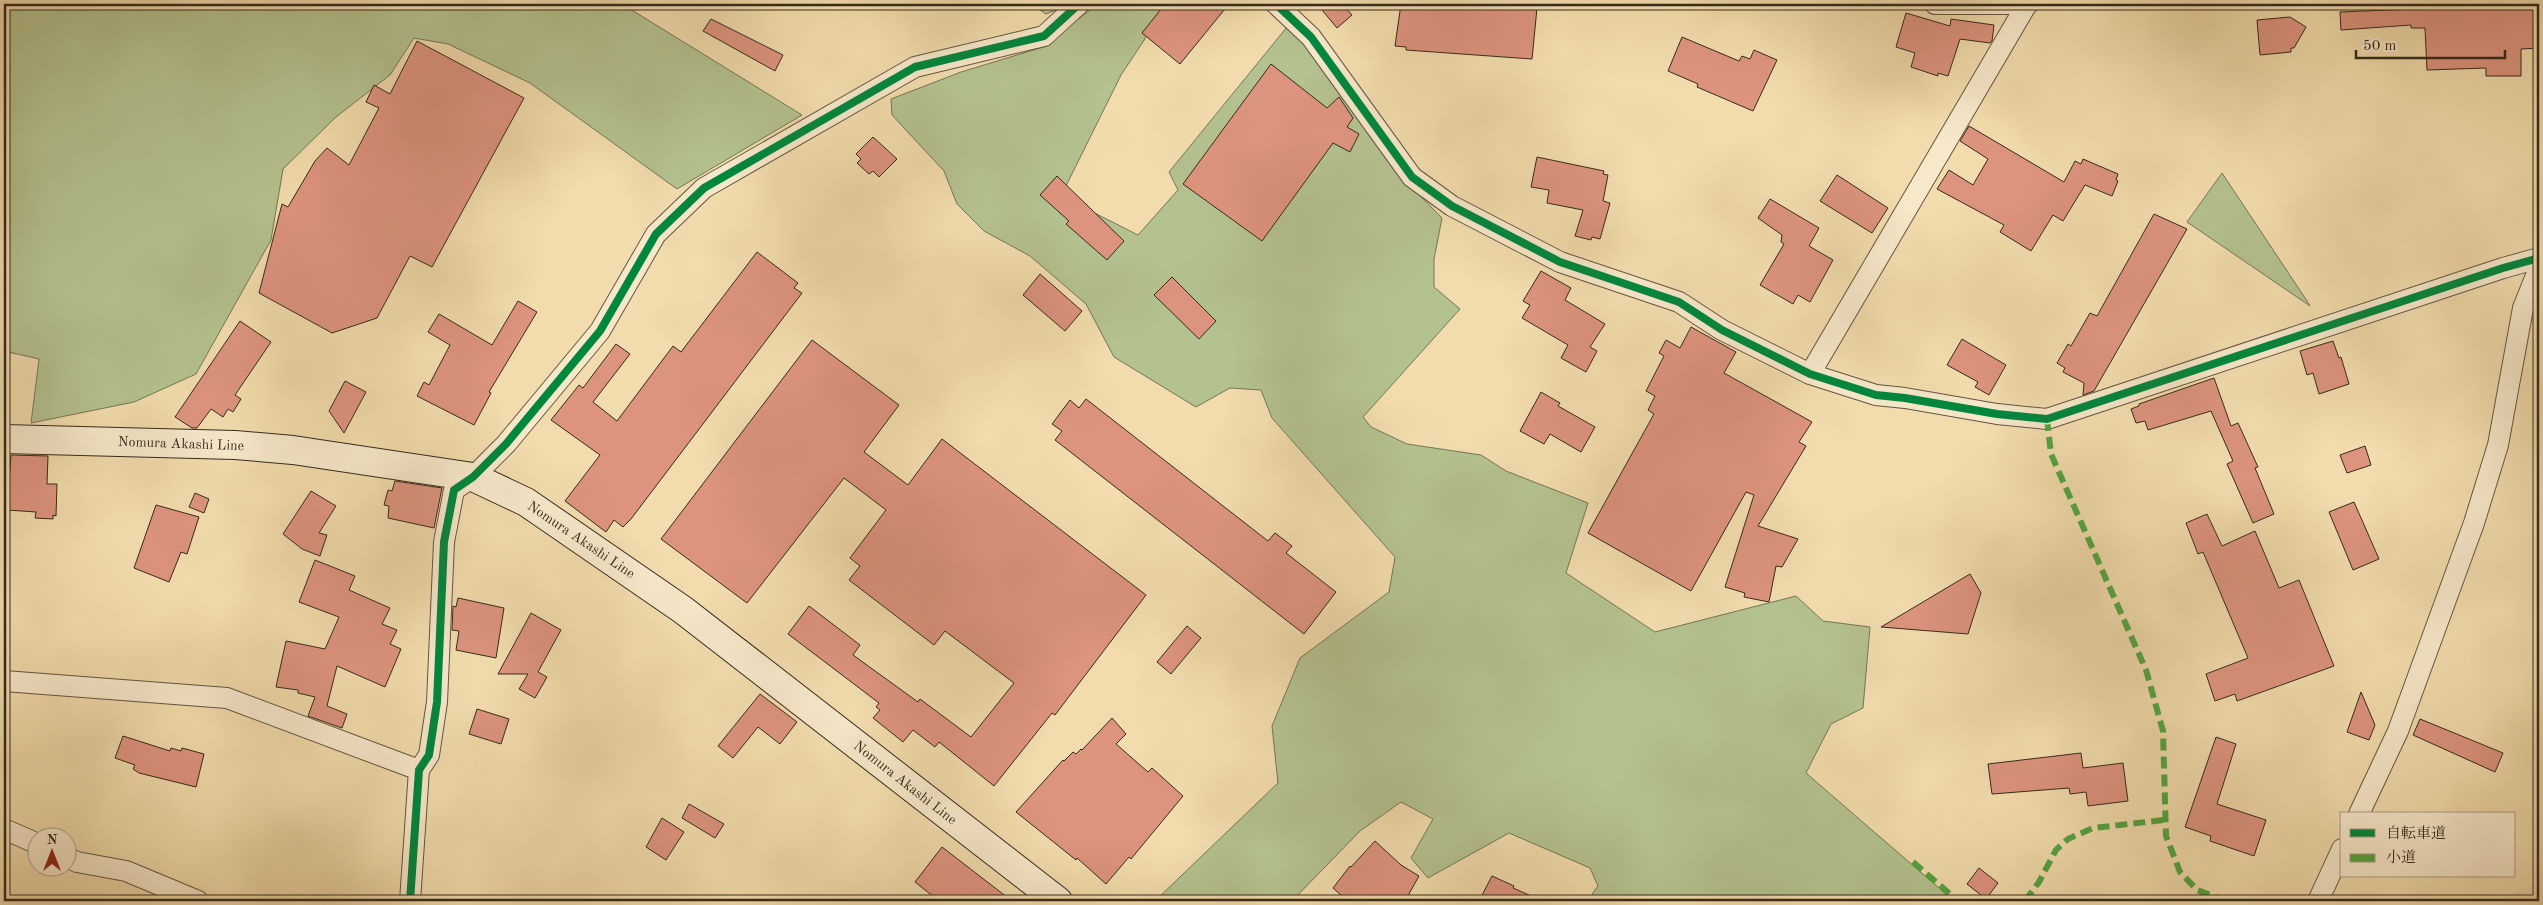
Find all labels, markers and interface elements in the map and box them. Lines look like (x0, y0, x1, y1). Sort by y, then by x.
scale bar (2356, 28, 2504, 60)
text: 50 m (2363, 39, 2397, 54)
street label: Nomura Akashi Line (118, 435, 244, 453)
street label: Nomura Akashi Line (525, 499, 637, 581)
street label: Nomura Akashi Line (851, 739, 959, 827)
legend (2340, 812, 2516, 878)
text: 自転車道 (2386, 825, 2446, 842)
north arrow (28, 828, 78, 878)
text: N (47, 833, 58, 847)
text: 小道 (2386, 849, 2416, 866)

